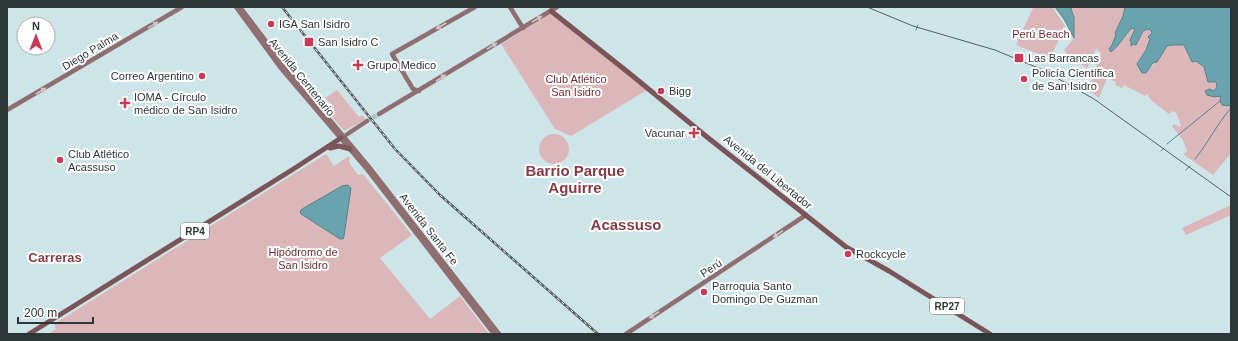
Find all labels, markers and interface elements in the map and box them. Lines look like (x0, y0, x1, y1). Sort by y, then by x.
north arrow (16, 16, 56, 56)
one-way arrow (531, 16, 543, 23)
place label: IGA San Isidro (279, 18, 350, 30)
marker: IGA San Isidro (266, 19, 276, 29)
text: N (32, 20, 40, 32)
one-way arrow (147, 21, 159, 28)
one-way arrow (435, 23, 447, 30)
park label: Perú Beach (1012, 28, 1070, 40)
street label: Diego Palma (60, 29, 121, 72)
street label: Avenida Centenario (267, 36, 337, 118)
marker: San Isidro C (303, 36, 315, 48)
place label: San Isidro C (318, 36, 379, 48)
one-way arrow (486, 42, 498, 49)
marker: Las Barrancas (1013, 52, 1025, 64)
place label: Las Barrancas (1028, 52, 1099, 64)
marker: Grupo Medico (352, 59, 364, 71)
place label: Grupo Medico (367, 59, 436, 71)
place label: Policía Científica de San Isidro (1032, 67, 1115, 92)
place label: Correo Argentino (111, 70, 194, 82)
marker: Correo Argentino (197, 71, 207, 81)
park label: Club Atlético San Isidro (545, 73, 607, 98)
one-way arrow (435, 74, 447, 81)
marker: Policía Científica de San Isidro (1019, 74, 1029, 84)
place label: Bigg (669, 85, 691, 97)
marker: Bigg (656, 86, 666, 96)
one-way arrow (35, 87, 47, 94)
place label: IOMA - Círculo médico de San Isidro (134, 91, 237, 116)
marker: IOMA - Círculo médico de San Isidro (119, 97, 131, 109)
place label: Vacunar (645, 127, 685, 139)
marker: Vacunar (688, 127, 700, 139)
street label: Avenida del Libertador (722, 133, 815, 211)
place label: Club Atlético Acassuso (68, 148, 129, 173)
marker: Club Atlético Acassuso (55, 155, 65, 165)
district label: Barrio Parque Aguirre (525, 162, 625, 196)
street label: Avenida Santa Fe (397, 191, 461, 267)
district label: Acassuso (591, 216, 661, 233)
road number: RP4 (181, 223, 209, 239)
one-way arrow (773, 230, 783, 238)
park label: Hipódromo de San Isidro (268, 246, 338, 271)
place label: Rockcycle (856, 248, 906, 260)
marker: Rockcycle (843, 249, 853, 259)
district label: Carreras (28, 250, 82, 265)
street label: Perú (698, 257, 724, 279)
place label: Parroquia Santo Domingo De Guzman (712, 280, 818, 305)
marker: Parroquia Santo Domingo De Guzman (699, 287, 709, 297)
road number: RP27 (930, 298, 964, 314)
scale bar (18, 299, 93, 325)
text: 200 m (24, 306, 57, 320)
one-way arrow (649, 312, 660, 319)

